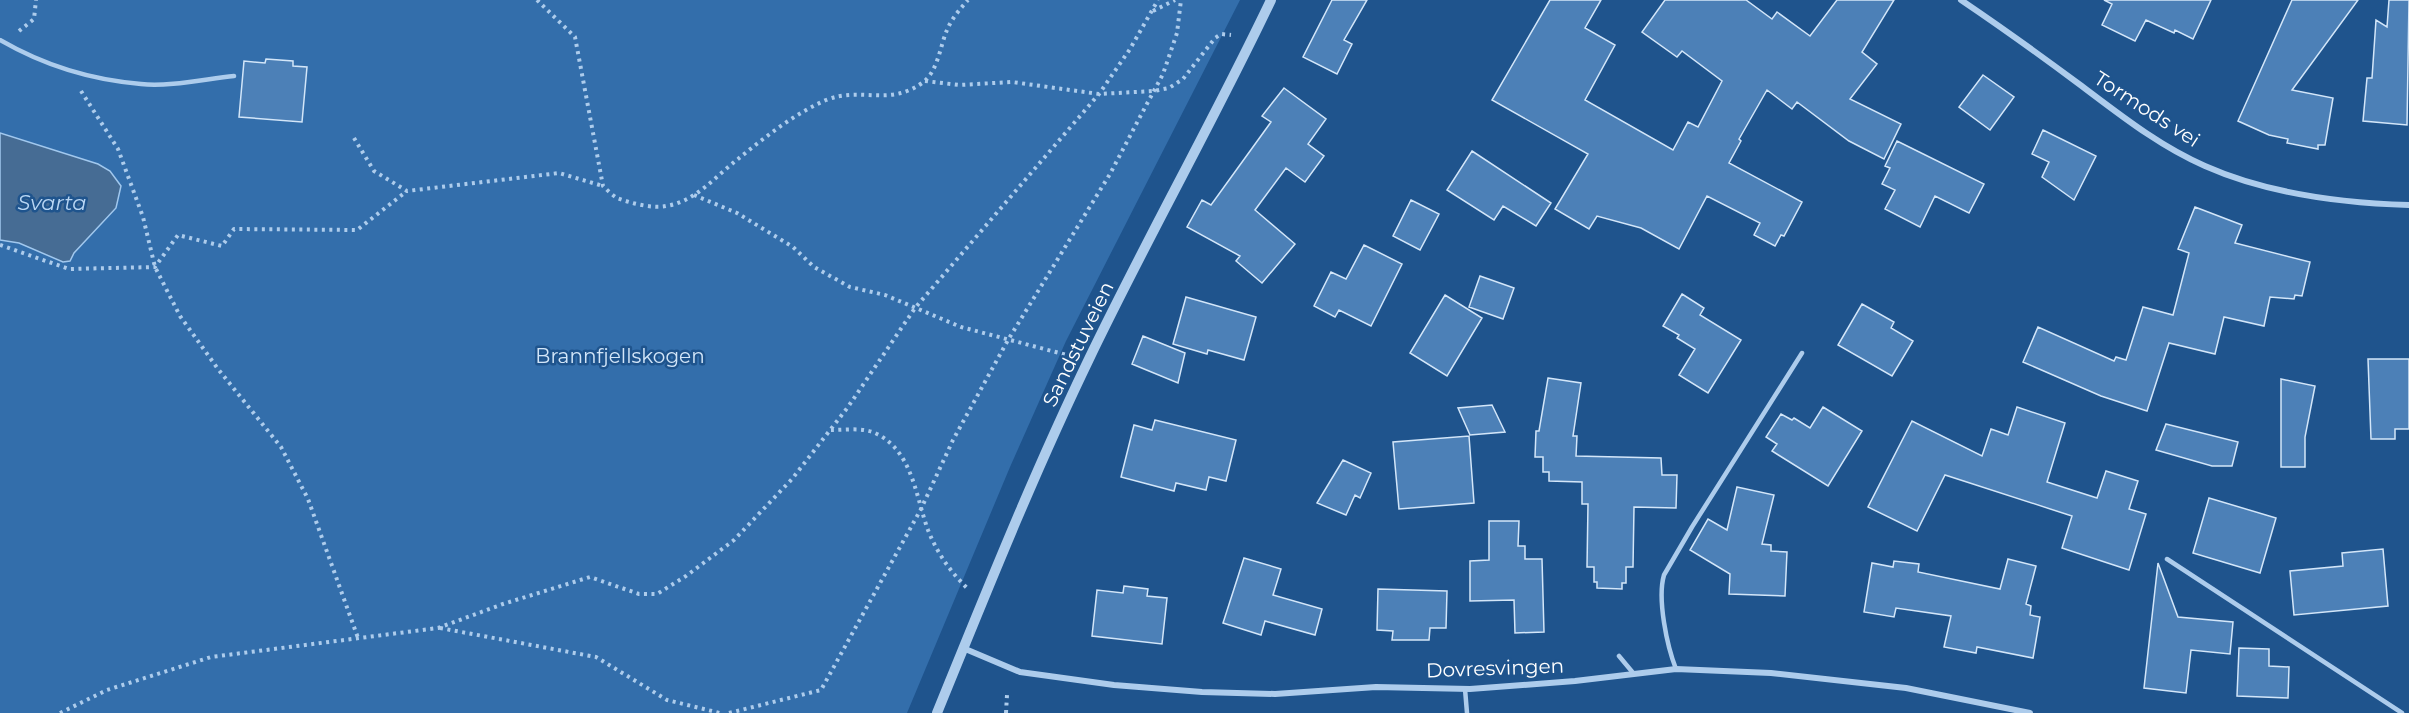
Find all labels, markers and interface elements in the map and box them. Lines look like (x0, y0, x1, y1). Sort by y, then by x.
street label: Tormods vei (2090, 66, 2204, 152)
water label: Svarta (17, 190, 87, 215)
street label: Sandstuveien (1037, 278, 1119, 410)
park label: Brannfjellskogen (535, 344, 705, 368)
street label: Dovresvingen (1426, 654, 1564, 682)

